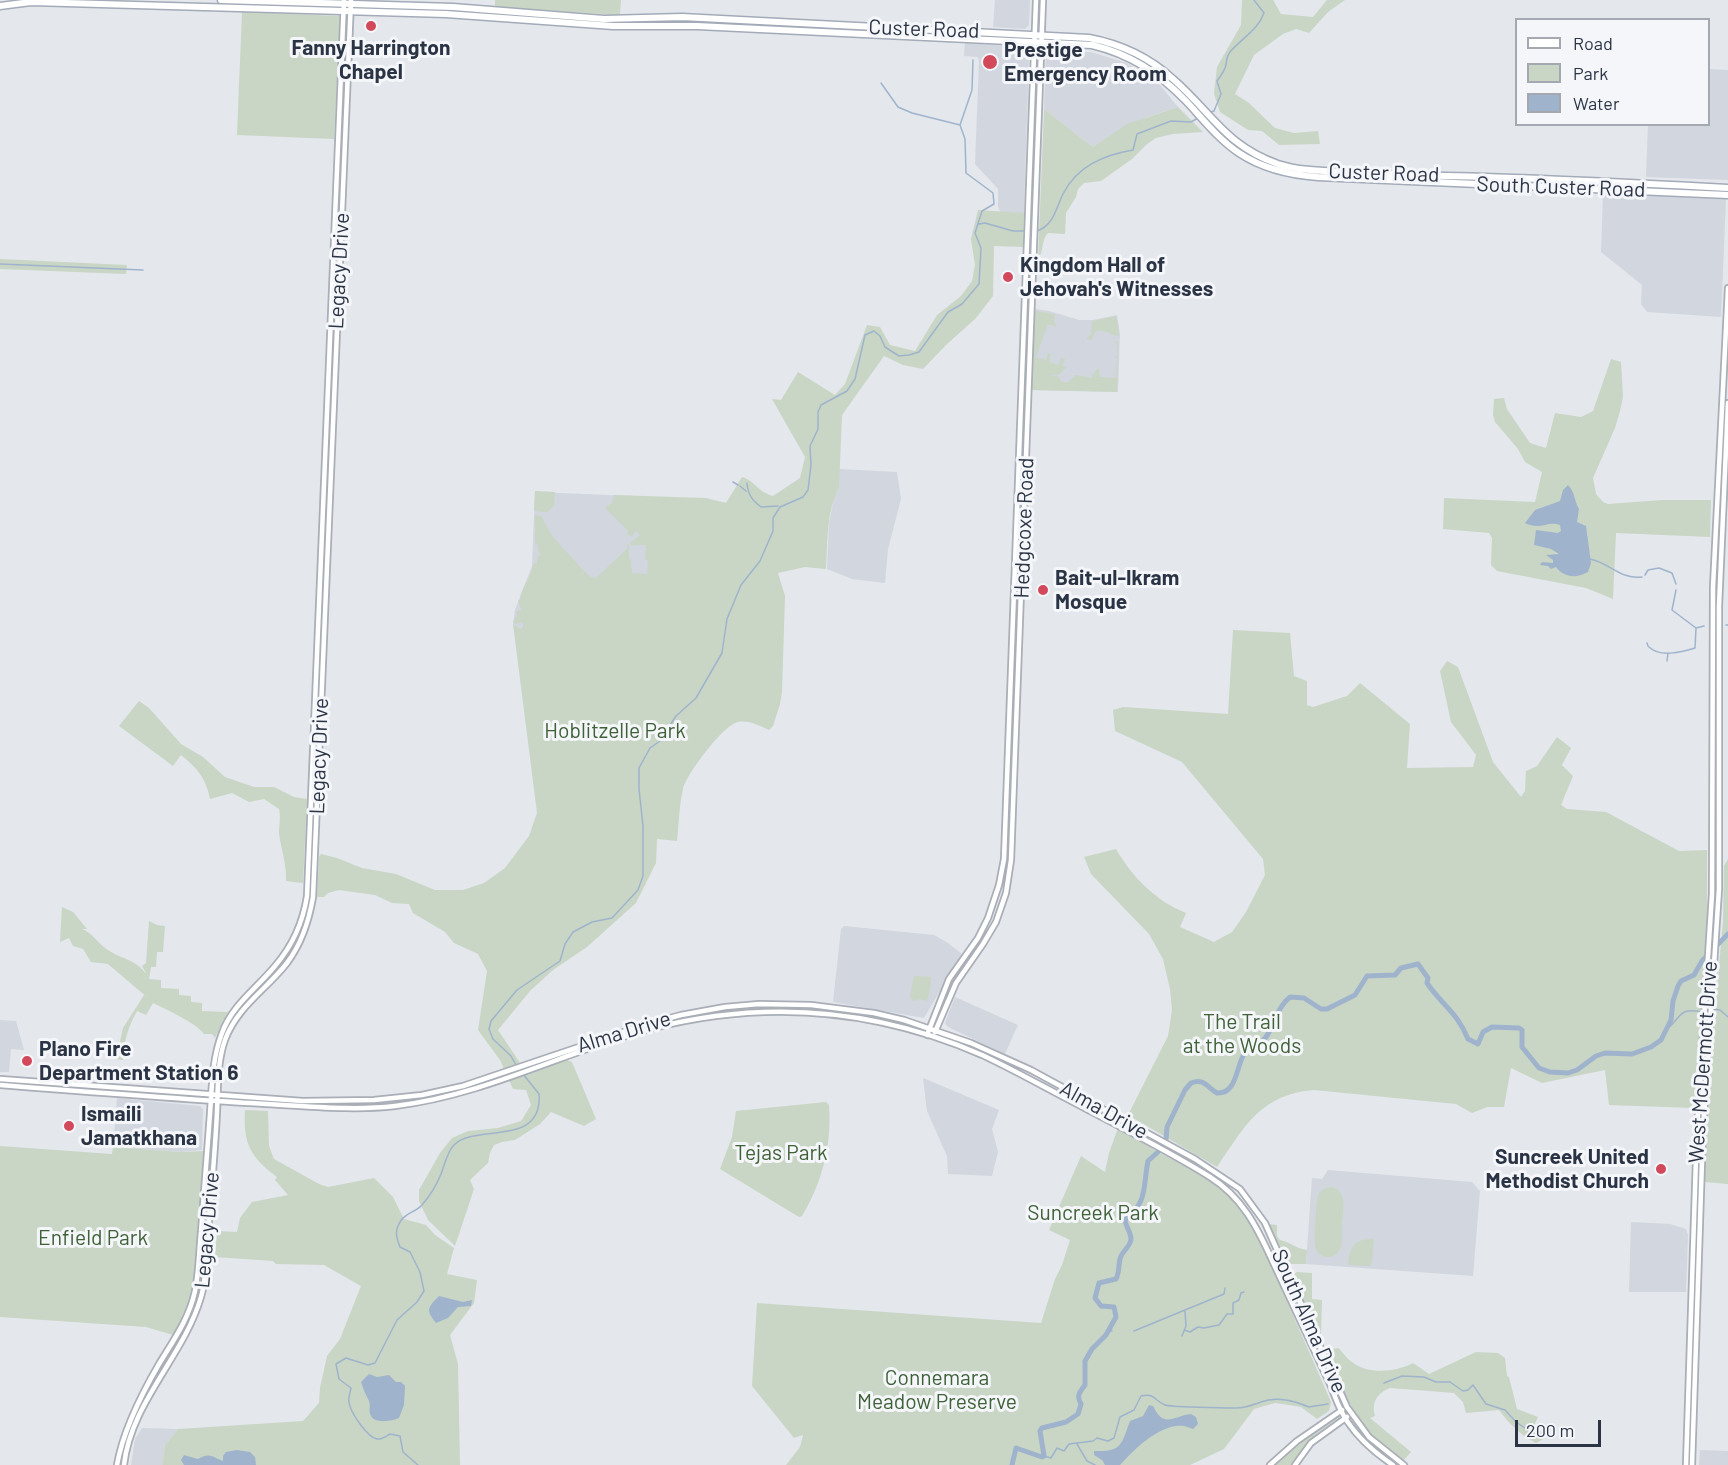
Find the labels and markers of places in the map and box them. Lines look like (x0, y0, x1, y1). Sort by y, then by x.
marker: Fanny Harrington Chapel (364, 19, 378, 33)
place label: Fanny Harrington Chapel (291, 35, 451, 85)
place label: Prestige Emergency Room (1004, 37, 1167, 87)
marker: Prestige Emergency Room (981, 53, 999, 71)
place label: Kingdom Hall of Jehovah's Witnesses (1020, 252, 1213, 302)
marker: Kingdom Hall of Jehovah's Witnesses (1001, 270, 1015, 284)
place label: Bait-ul-Ikram Mosque (1055, 565, 1179, 615)
marker: Bait-ul-Ikram Mosque (1036, 583, 1050, 597)
place label: Plano Fire Department Station 6 (39, 1036, 239, 1086)
marker: Plano Fire Department Station 6 (20, 1054, 34, 1068)
place label: Ismaili Jamatkhana (81, 1101, 197, 1151)
marker: Ismaili Jamatkhana (62, 1119, 76, 1133)
place label: Suncreek United Methodist Church (1485, 1144, 1649, 1194)
marker: Suncreek United Methodist Church (1654, 1162, 1668, 1176)

